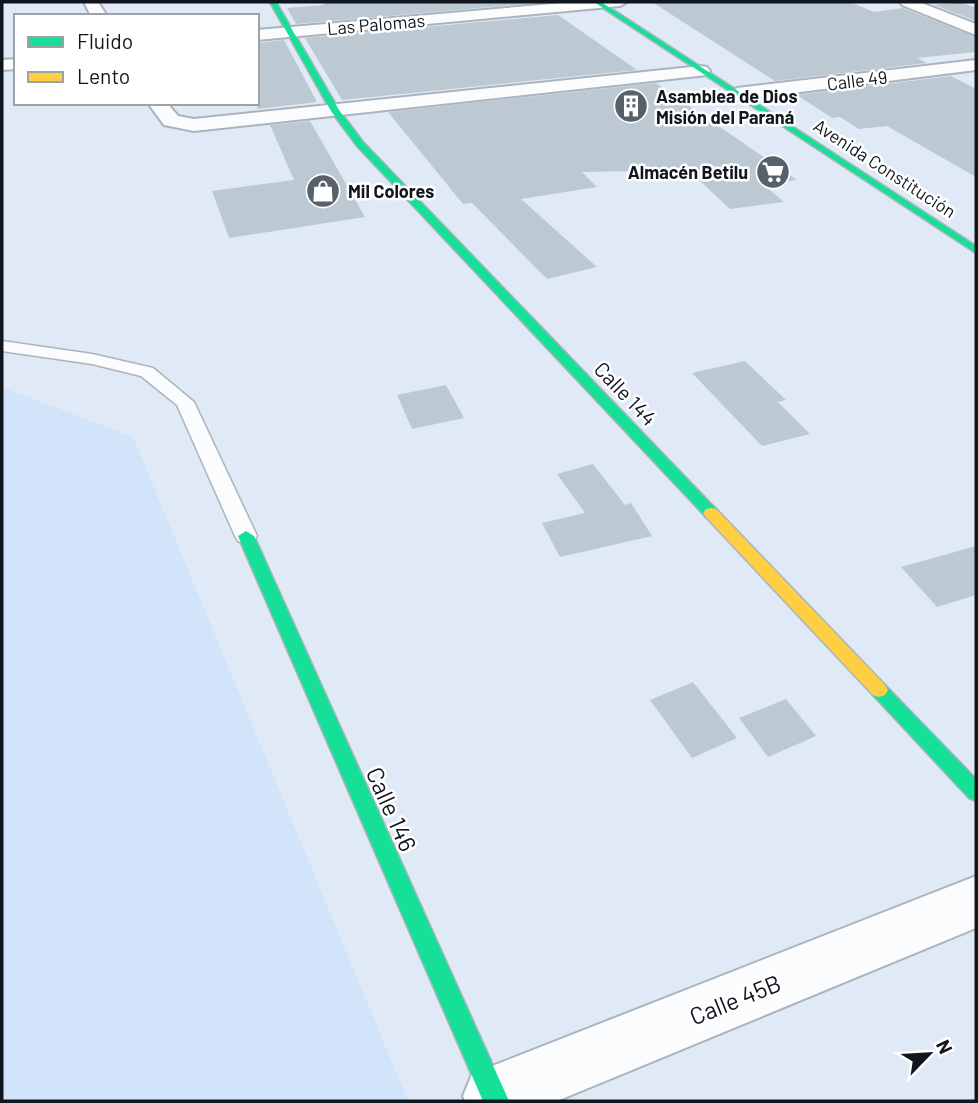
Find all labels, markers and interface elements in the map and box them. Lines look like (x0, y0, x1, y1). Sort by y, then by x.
street label: Las Palomas (326, 9, 426, 39)
legend (14, 14, 259, 105)
text: Fluido (77, 28, 133, 53)
text: Lento (77, 63, 130, 88)
street label: Calle 49 (825, 65, 889, 95)
place label: Asamblea de Dios Misión del Paraná (656, 85, 797, 128)
building icon: Asamblea de Dios Misión del Paraná (612, 87, 650, 125)
street label: Avenida Constitución (810, 114, 960, 222)
supermarket icon: Almacén Betilu (754, 153, 792, 191)
place label: Almacén Betilu (628, 161, 748, 183)
shop icon: Mil Colores (304, 172, 342, 210)
place label: Mil Colores (348, 180, 434, 202)
street label: Calle 144 (590, 356, 662, 430)
street label: Calle 146 (361, 762, 423, 856)
street label: Calle 45B (685, 968, 785, 1030)
north arrow (894, 1019, 964, 1089)
text: N (932, 1036, 958, 1057)

